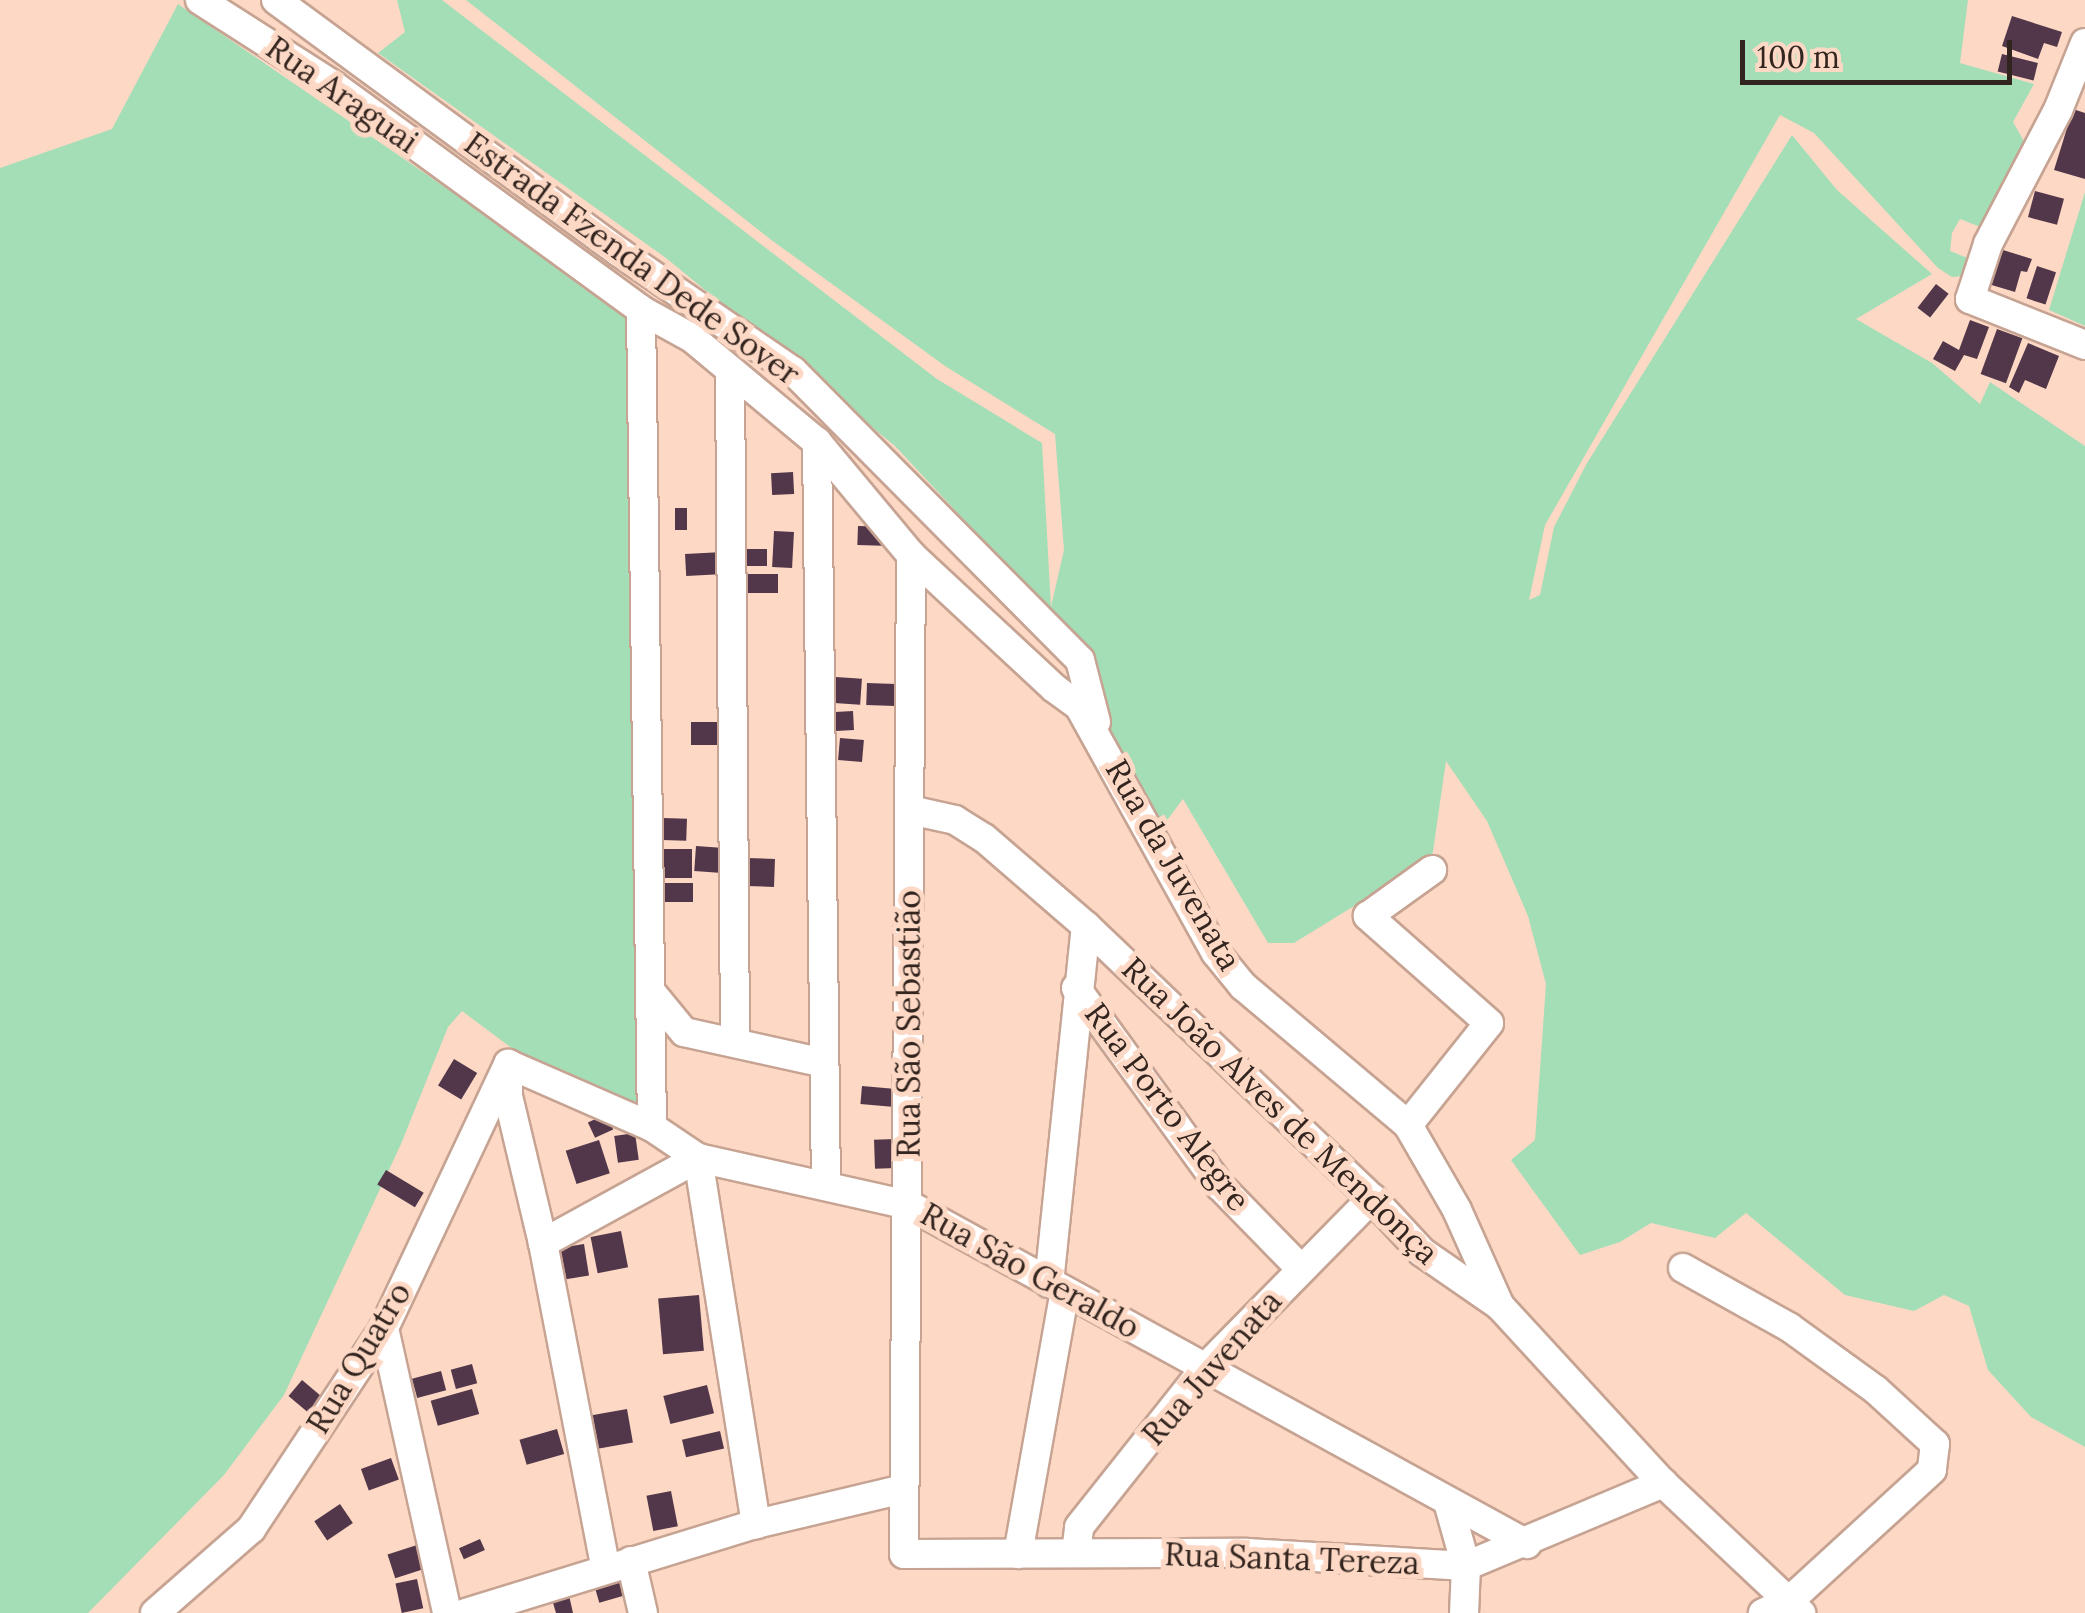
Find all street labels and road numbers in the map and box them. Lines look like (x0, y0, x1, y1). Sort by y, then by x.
street label: Rua Araguai (259, 29, 425, 161)
street label: Estrada Fzenda Dede Sover (457, 124, 807, 394)
street label: Rua da Juvenata (1097, 753, 1249, 977)
street label: Rua São Sebastião (890, 890, 928, 1158)
street label: Rua João Alves de Mendonça (1114, 950, 1446, 1272)
street label: Rua Porto Alegre (1076, 996, 1258, 1218)
street label: Rua São Geraldo (914, 1195, 1146, 1347)
street label: Rua Quatro (299, 1275, 419, 1441)
street label: Rua Juvenata (1134, 1283, 1290, 1453)
street label: Rua Santa Tereza (1164, 1535, 1420, 1583)

